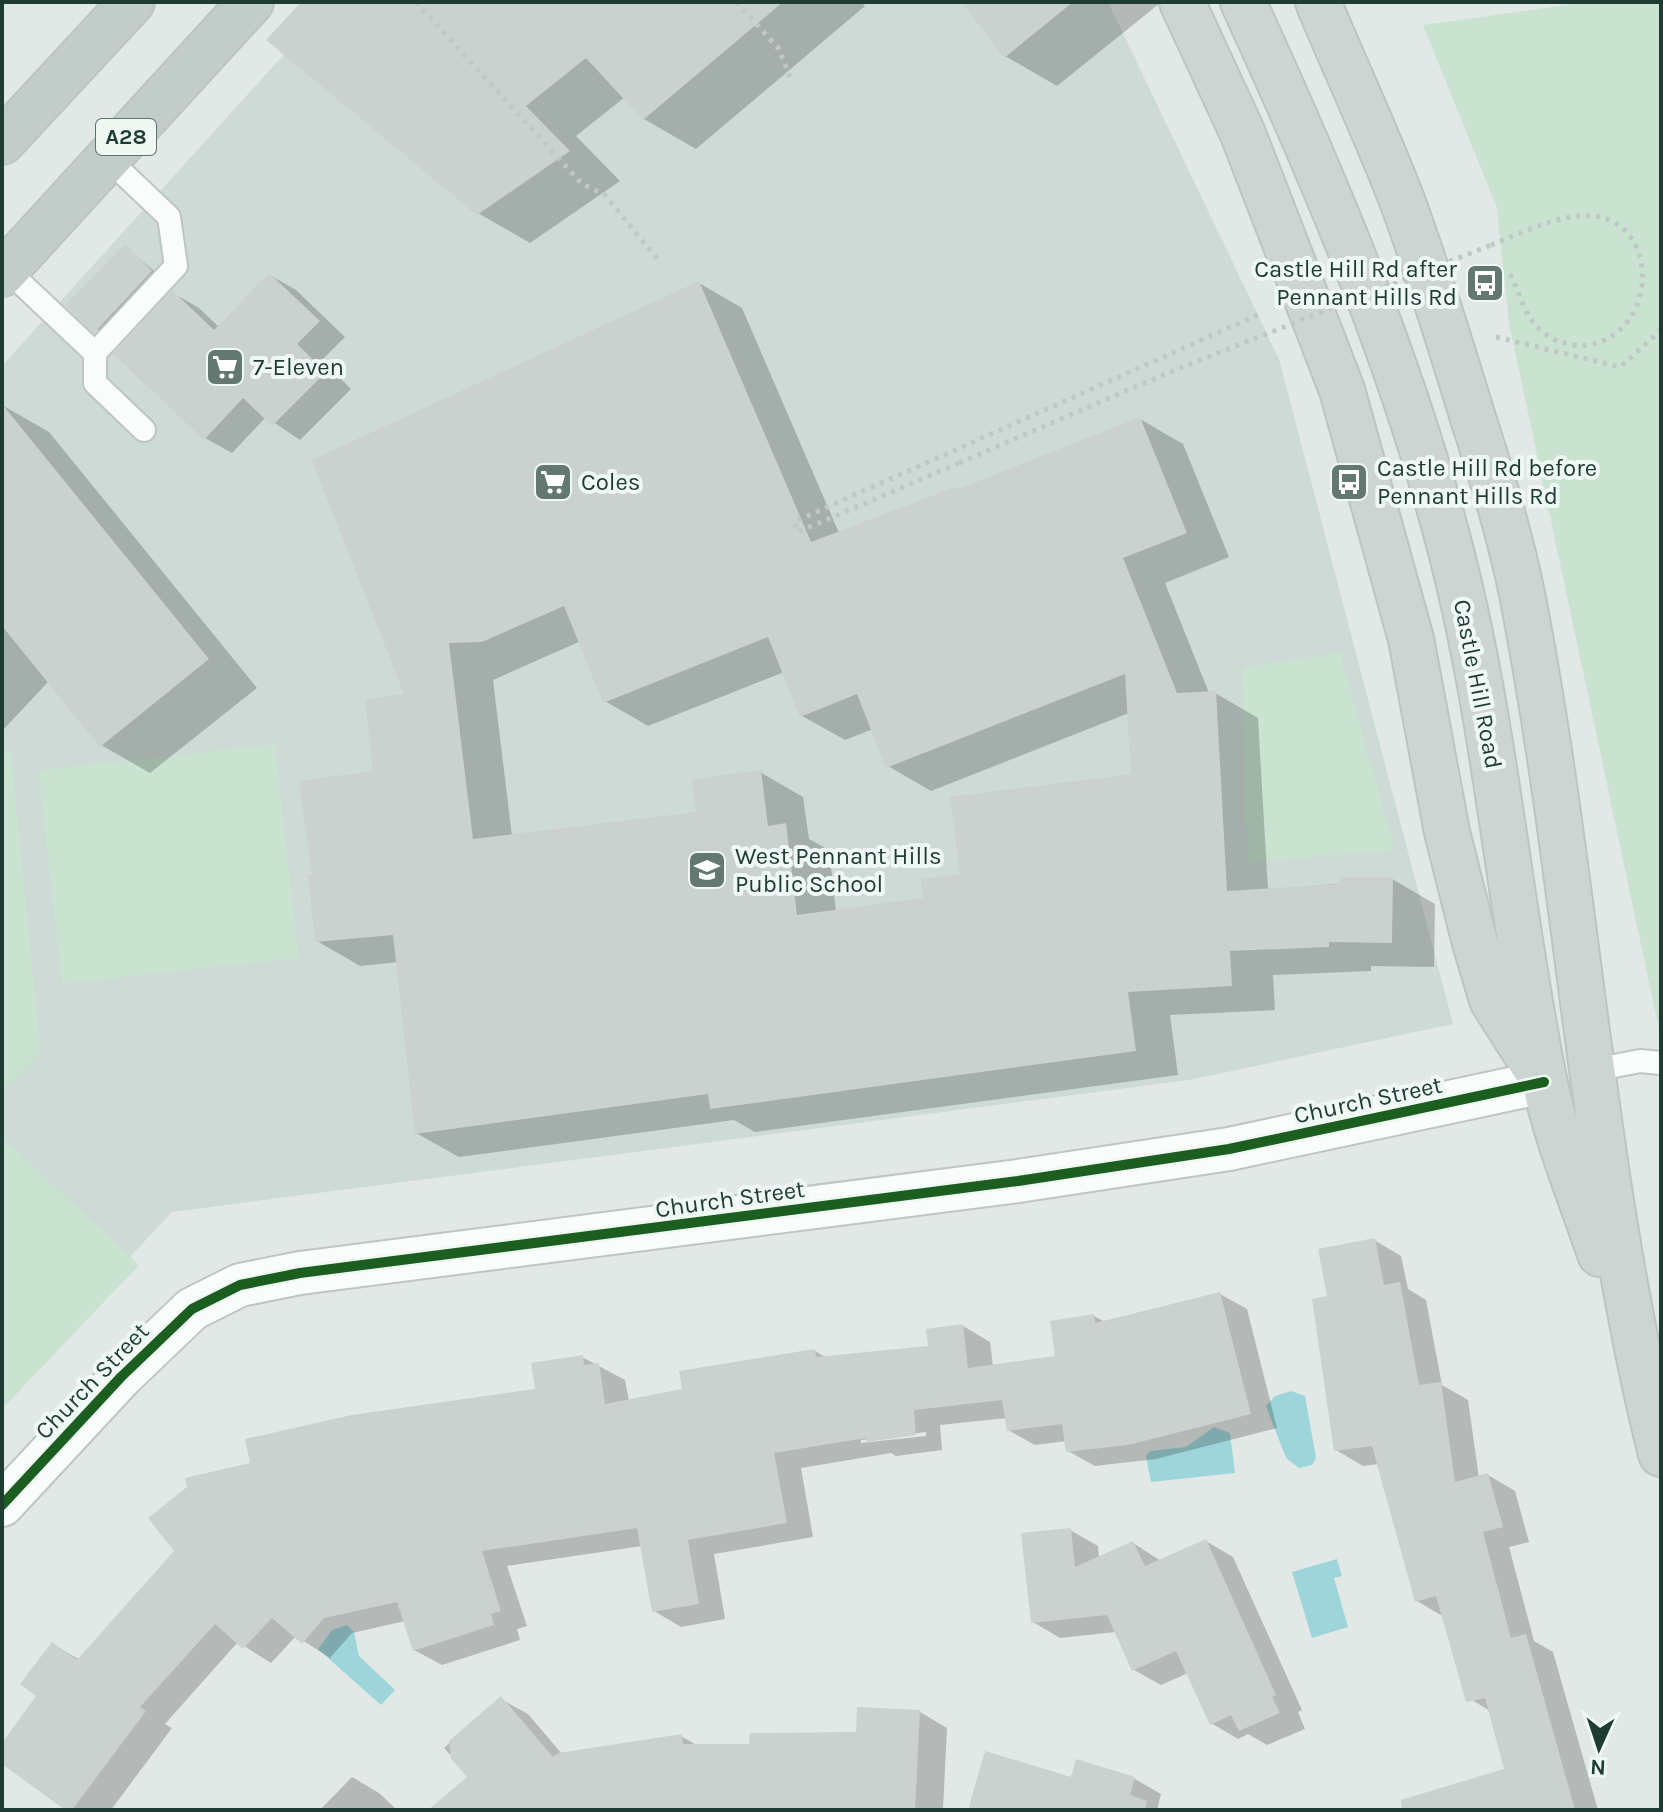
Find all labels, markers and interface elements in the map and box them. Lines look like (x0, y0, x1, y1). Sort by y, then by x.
road number: A28 (96, 119, 156, 155)
place label: Castle Hill Rd after Pennant Hills Rd (1254, 255, 1457, 311)
bus stop icon: Castle Hill Rd after Pennant Hills Rd (1464, 262, 1506, 304)
supermarket icon: 7-Eleven (204, 346, 246, 388)
place label: 7-Eleven (253, 353, 344, 381)
place label: Castle Hill Rd before Pennant Hills Rd (1377, 454, 1597, 510)
supermarket icon: Coles (532, 461, 574, 503)
bus stop icon: Castle Hill Rd before Pennant Hills Rd (1328, 461, 1370, 503)
place label: Coles (581, 468, 641, 496)
street label: Castle Hill Road (1448, 597, 1508, 771)
place label: West Pennant Hills Public School (735, 842, 942, 898)
school or university icon: West Pennant Hills Public School (686, 849, 728, 891)
street label: Church Street (1291, 1071, 1445, 1129)
street label: Church Street (653, 1175, 807, 1223)
street label: Church Street (30, 1317, 154, 1445)
north arrow (1559, 1708, 1639, 1788)
text: N (1589, 1754, 1607, 1780)

